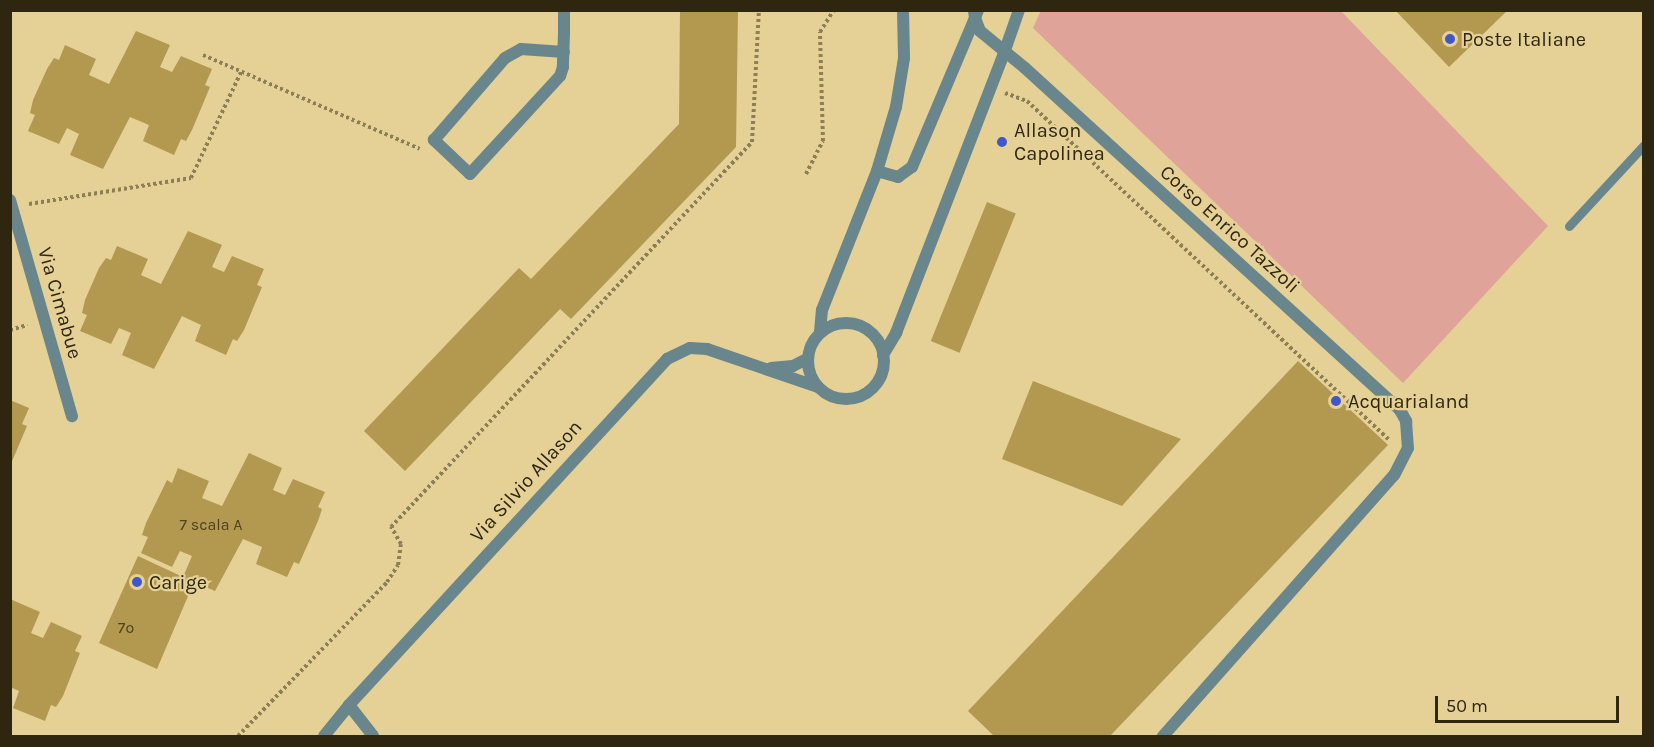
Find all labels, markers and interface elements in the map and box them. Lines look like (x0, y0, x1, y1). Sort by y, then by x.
place label: Poste Italiane (1462, 27, 1586, 51)
marker: Poste Italiane (1443, 32, 1457, 46)
place label: Allason Capolinea (1014, 118, 1105, 165)
marker: Allason Capolinea (995, 135, 1009, 149)
street label: Corso Enrico Tazzoli (1155, 160, 1305, 298)
street label: Via Cimabue (33, 244, 87, 362)
place label: Acquarialand (1348, 389, 1469, 413)
marker: Acquarialand (1329, 394, 1343, 408)
street label: Via Silvio Allason (465, 415, 587, 547)
house number: 7 scala A (179, 515, 243, 535)
place label: Carige (149, 570, 207, 594)
marker: Carige (130, 575, 144, 589)
house number: 7o (118, 618, 134, 638)
scale bar (1438, 684, 1622, 722)
text: 50 m (1446, 695, 1488, 717)

